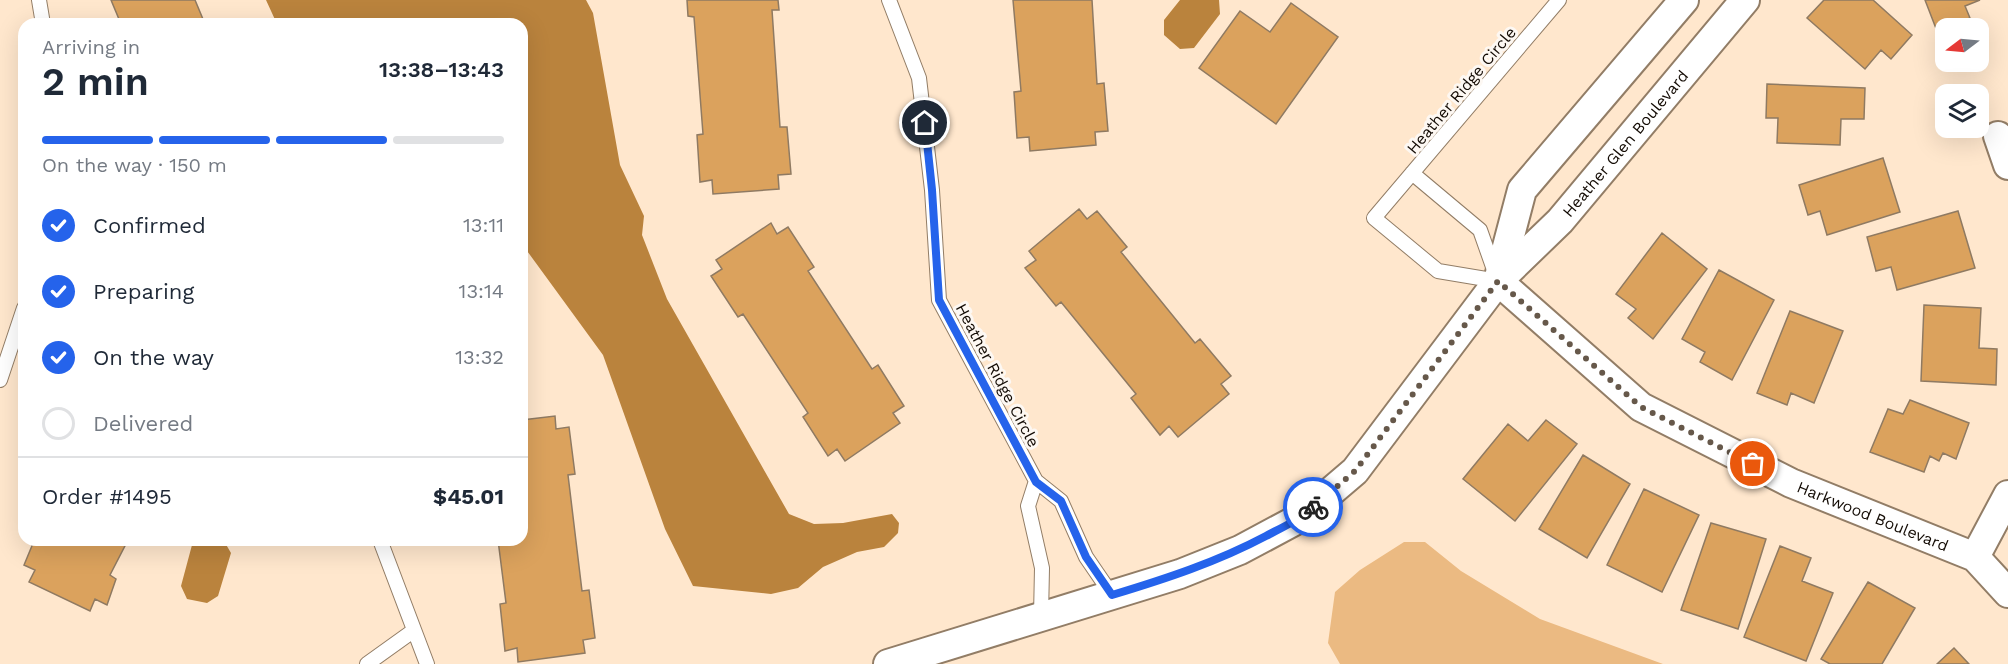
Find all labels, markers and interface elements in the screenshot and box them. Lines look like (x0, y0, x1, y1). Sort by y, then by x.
north arrow (1935, 18, 1989, 72)
map controls (1935, 18, 1989, 138)
street label: Heather Ridge Circle (1403, 23, 1520, 158)
text: Arriving in (42, 35, 140, 59)
text: 13:38–13:43 (379, 57, 504, 82)
text: 2 min (42, 59, 149, 104)
street label: Heather Glen Boulevard (1559, 66, 1692, 221)
button: layers (1935, 84, 1989, 138)
pin (899, 97, 950, 148)
icon: home (908, 106, 941, 139)
text: On the way · 150 m (42, 153, 227, 177)
icon: check (42, 209, 75, 242)
text: Confirmed (93, 213, 206, 238)
text: 13:11 (463, 213, 504, 237)
icon: check (42, 275, 75, 308)
text: Preparing (93, 279, 194, 304)
text: 13:14 (459, 279, 504, 303)
street label: Heather Ridge Circle (952, 300, 1043, 450)
icon: check (42, 341, 75, 374)
text: On the way (93, 345, 214, 370)
text: 13:32 (455, 345, 504, 369)
text: Delivered (93, 411, 193, 436)
pin (1727, 438, 1778, 489)
icon: bag (1736, 447, 1769, 480)
courier (1283, 477, 1343, 537)
street label: Harkwood Boulevard (1794, 477, 1951, 555)
text: Order #1495 (42, 484, 172, 509)
text: $45.01 (433, 484, 504, 509)
icon: bike (1297, 491, 1330, 524)

